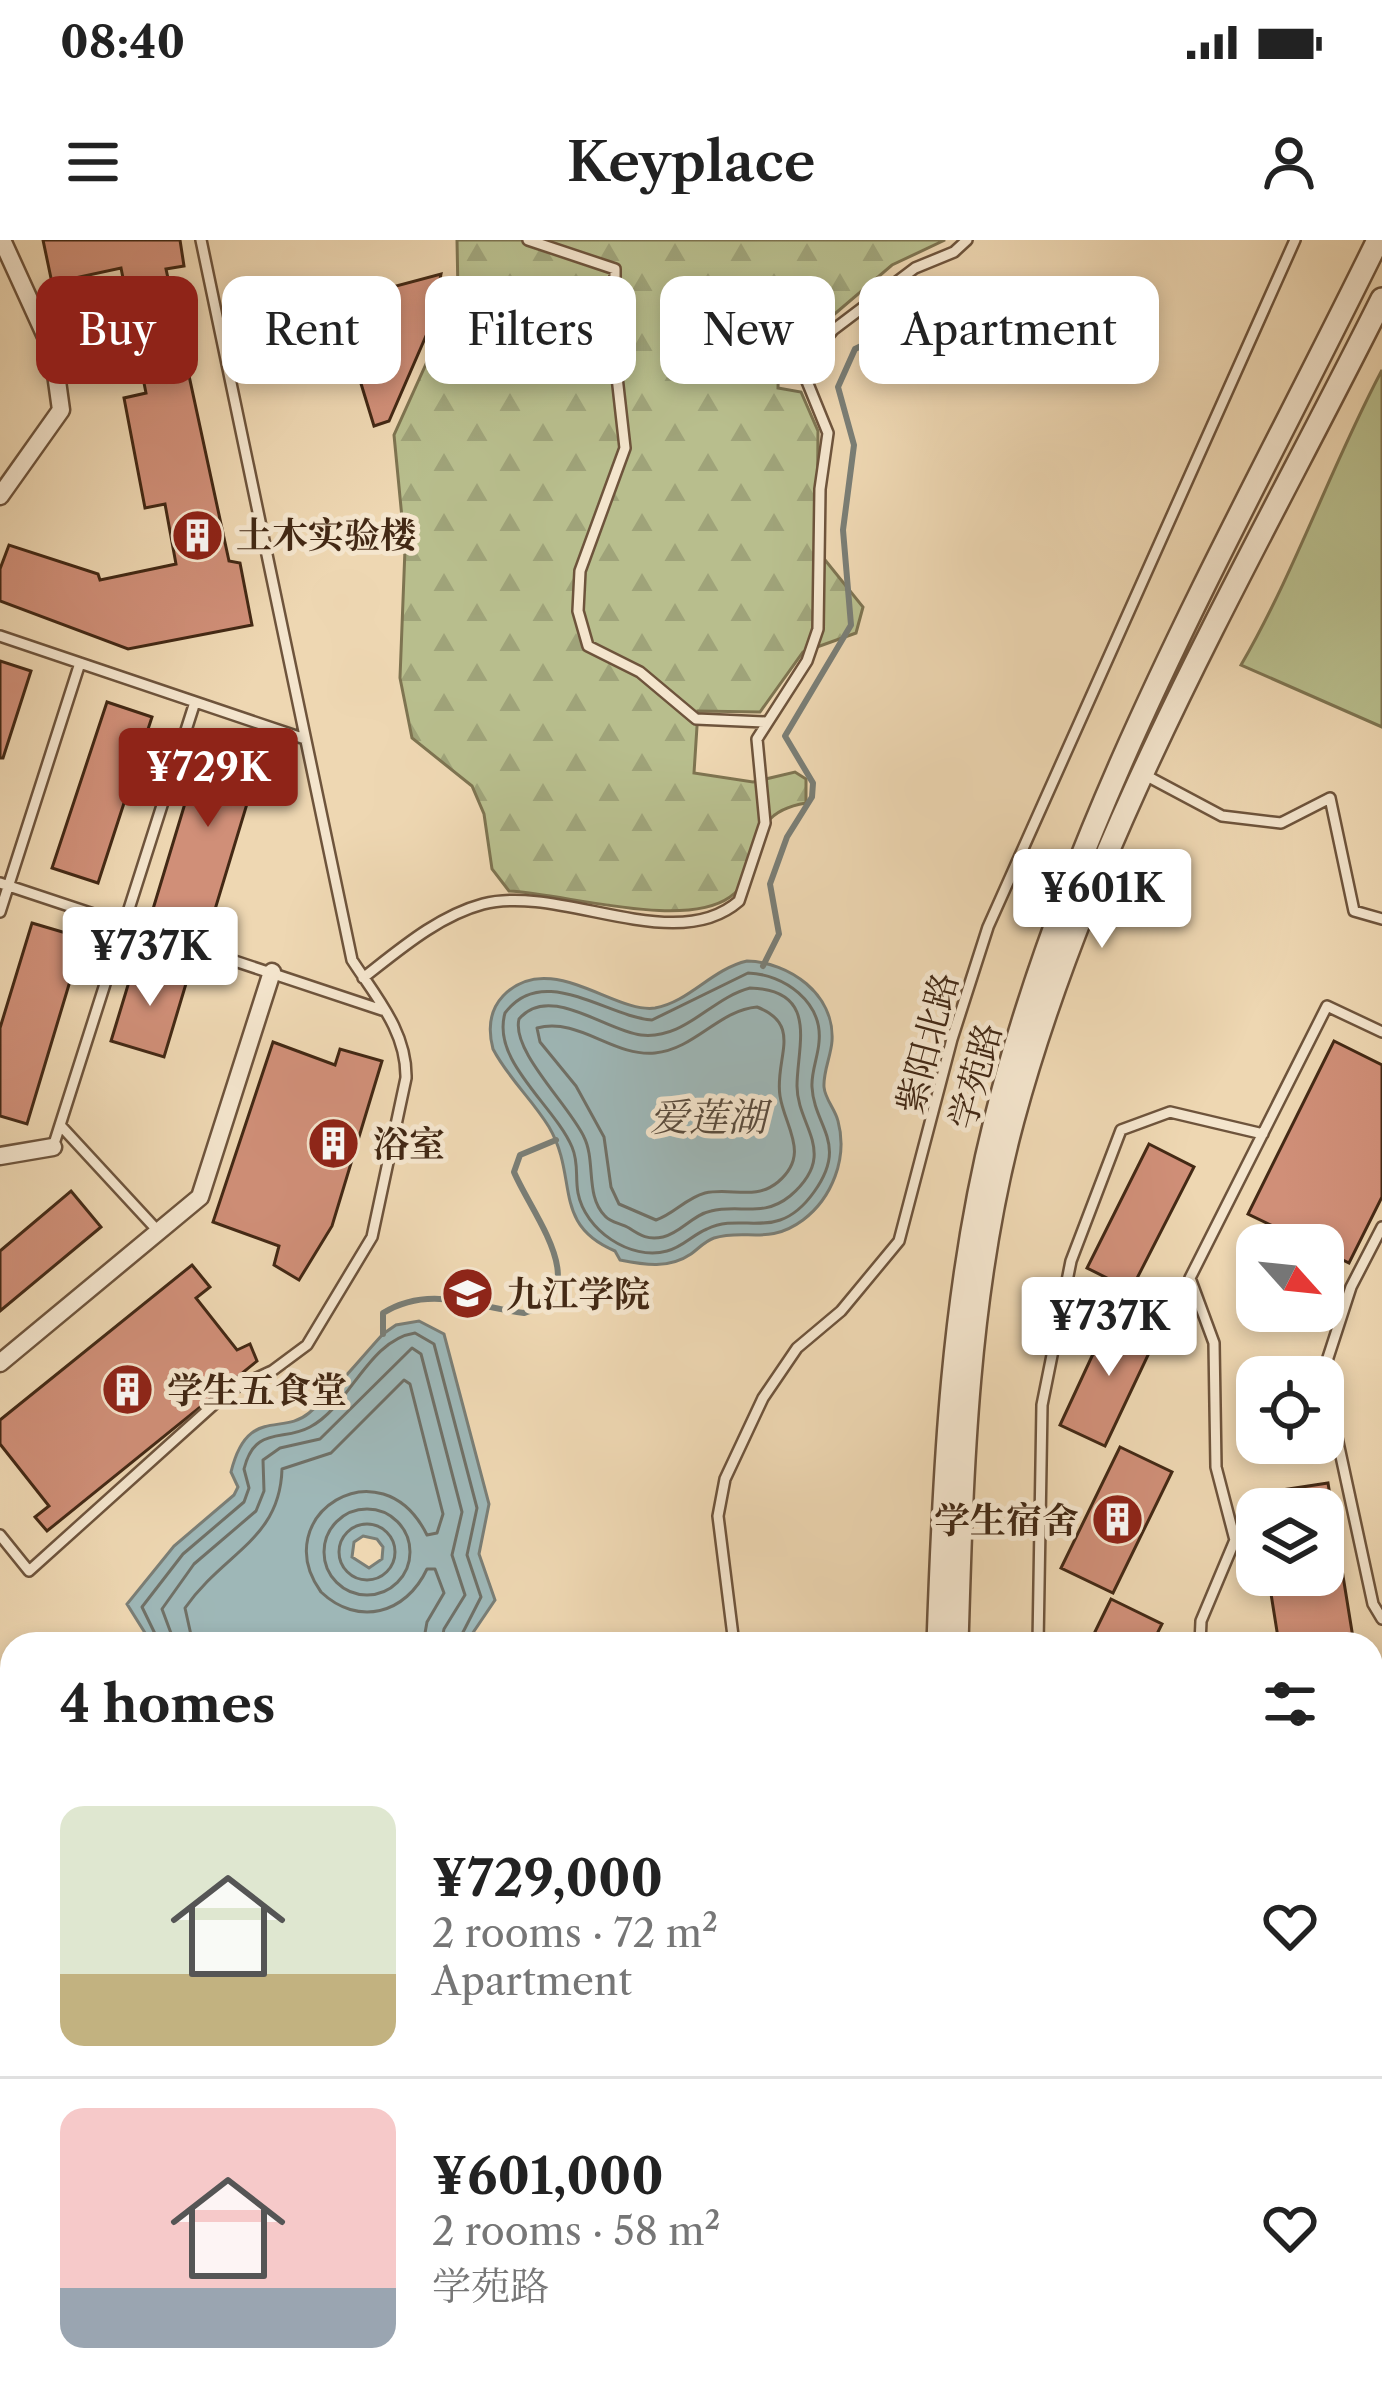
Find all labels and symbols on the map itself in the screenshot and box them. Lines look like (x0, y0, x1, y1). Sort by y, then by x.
building icon: 土木实验楼 (169, 507, 225, 563)
place label: 土木实验楼 (236, 513, 416, 557)
pin: ¥729K (124, 728, 292, 830)
pin: ¥601K (1018, 849, 1186, 951)
pin: ¥737K (66, 907, 234, 1009)
street label: 紫阳北路 (887, 968, 967, 1118)
street label: 学苑路 (940, 1018, 1010, 1134)
water label: 爱莲湖 (649, 1093, 772, 1141)
building icon: 浴室 (306, 1116, 362, 1172)
place label: 浴室 (373, 1122, 445, 1166)
north arrow (1236, 1224, 1344, 1332)
school or university icon: 九江学院 (439, 1266, 495, 1322)
place label: 九江学院 (506, 1272, 650, 1316)
pin: ¥737K (1025, 1277, 1193, 1379)
building icon: 学生五食堂 (100, 1362, 156, 1418)
place label: 学生五食堂 (167, 1368, 347, 1412)
building icon: 学生宿舍 (1089, 1492, 1145, 1548)
place label: 学生宿舍 (934, 1498, 1078, 1542)

